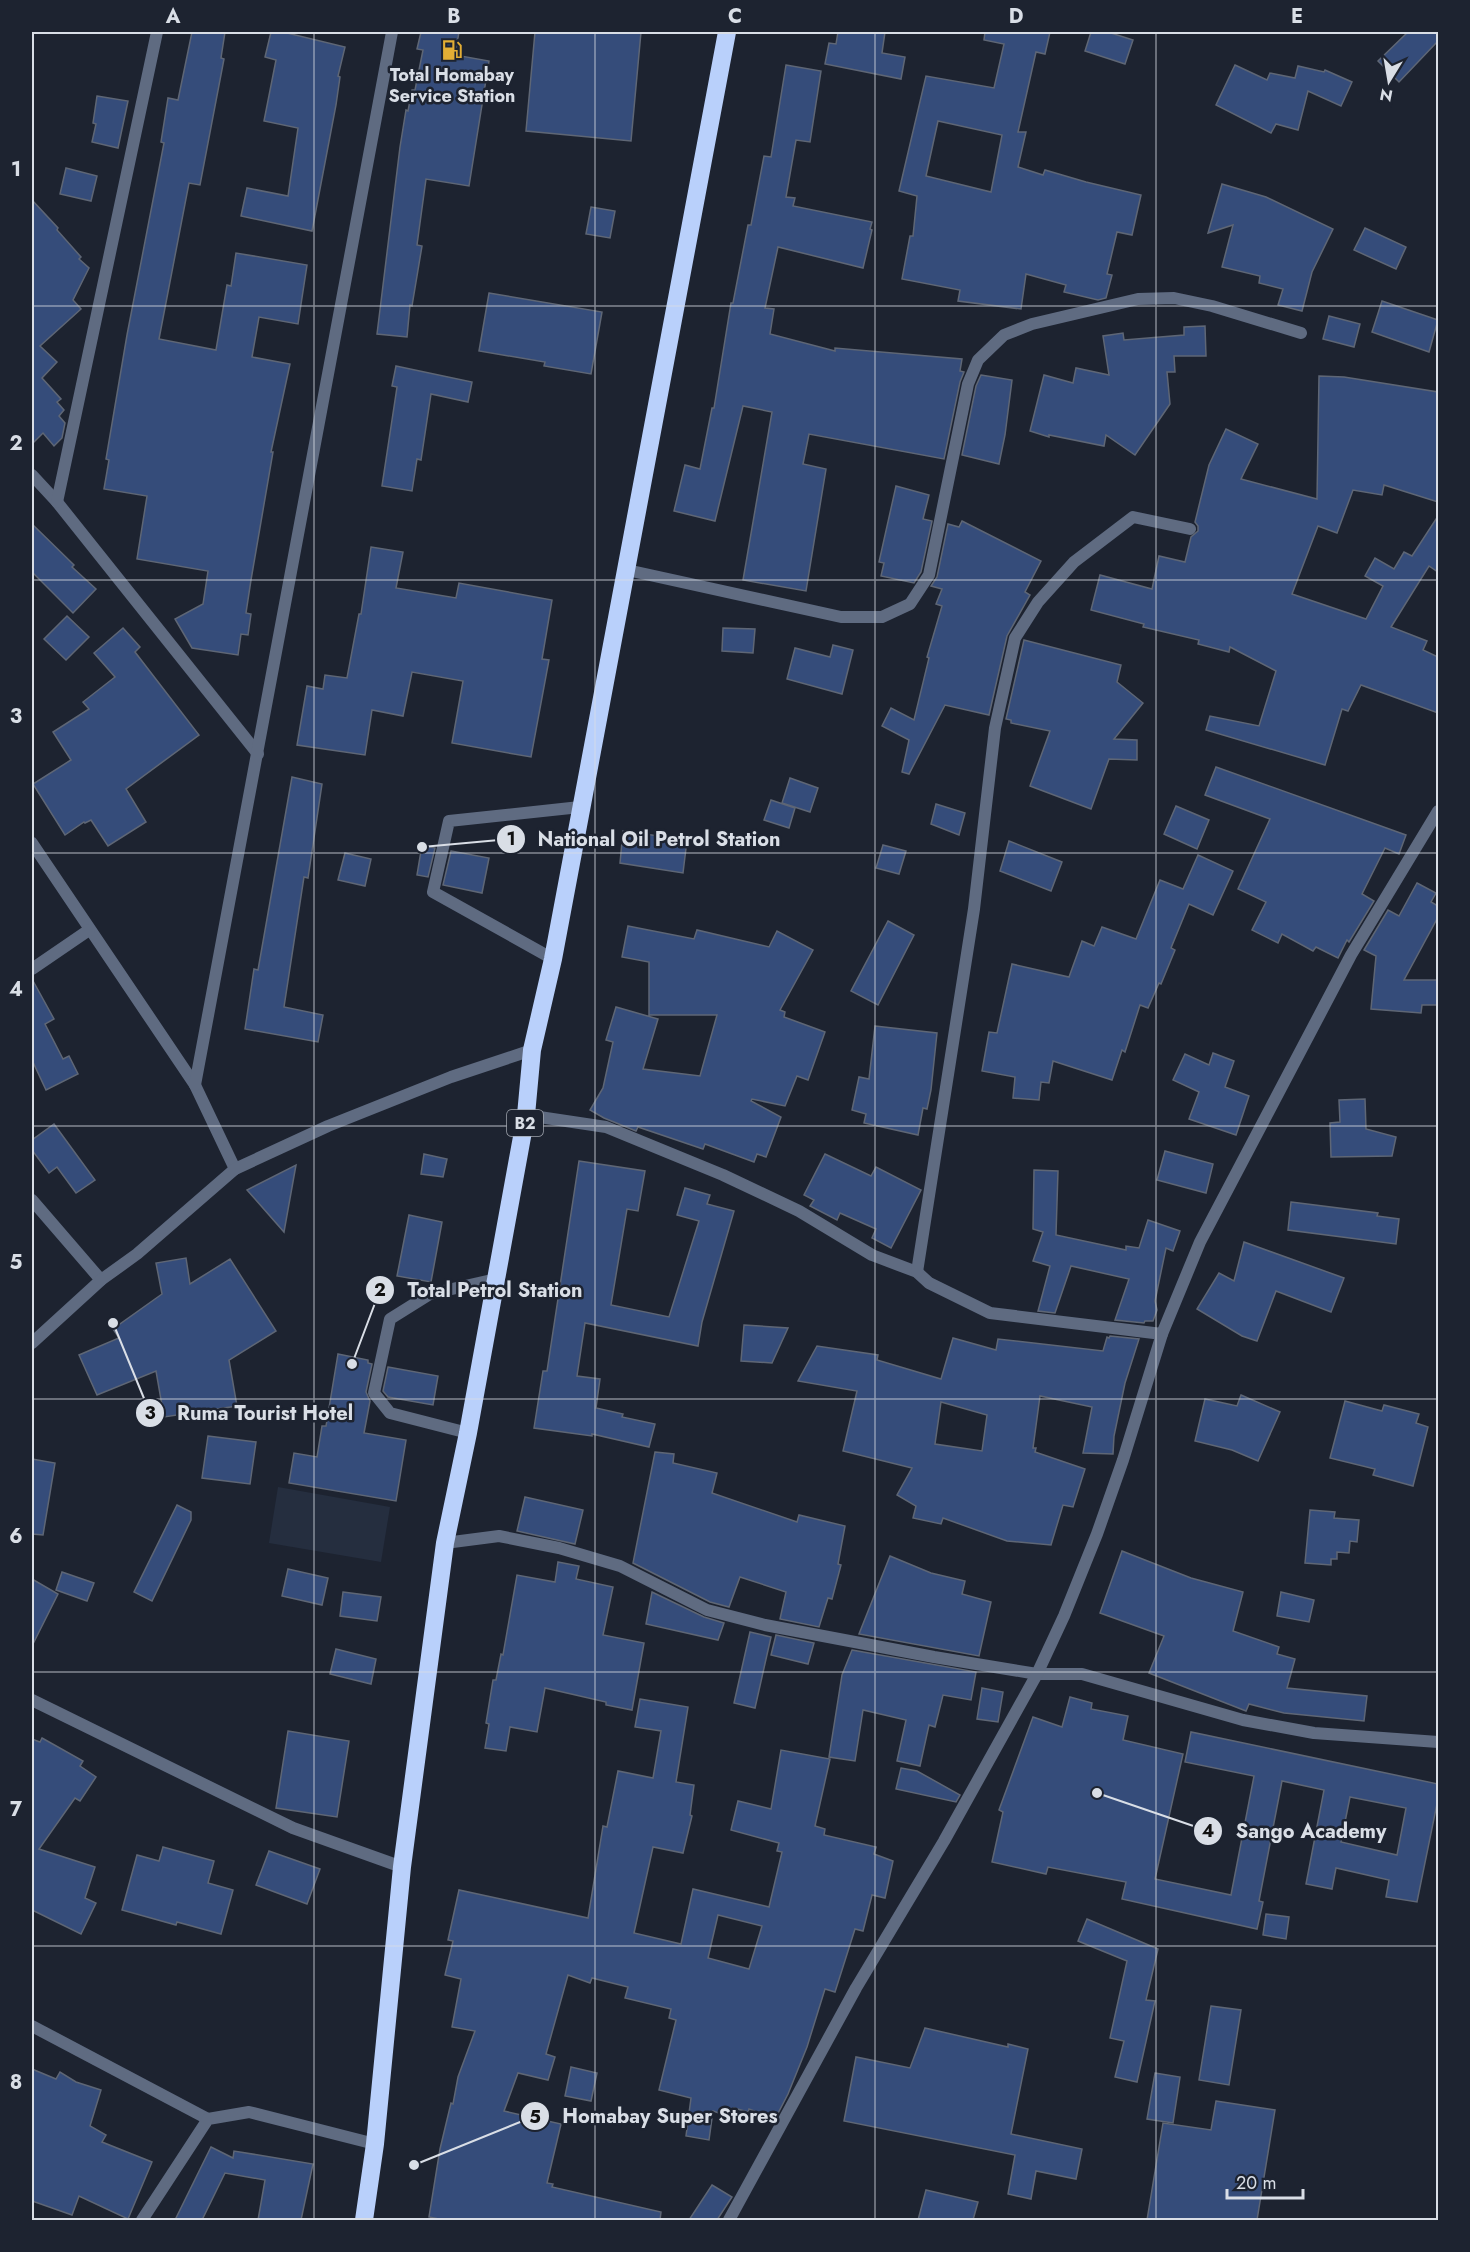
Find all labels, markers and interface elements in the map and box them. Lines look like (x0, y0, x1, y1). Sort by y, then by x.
text: A (165, 2, 181, 31)
text: B (447, 2, 461, 31)
text: C (728, 2, 742, 31)
text: D (1009, 2, 1023, 31)
text: E (1291, 2, 1303, 31)
fuel station icon: Total Homabay Service Station (440, 38, 464, 62)
north arrow (1359, 51, 1419, 111)
place label: Total Homabay Service Station (389, 62, 515, 109)
text: N (1378, 83, 1395, 108)
text: 1 (11, 155, 21, 184)
text: 2 (9, 429, 23, 458)
text: 3 (10, 702, 22, 731)
callout: National Oil Petrol Station (496, 820, 793, 858)
text: National Oil Petrol Station (538, 825, 780, 854)
text: 1 (506, 826, 516, 852)
text: 4 (9, 975, 23, 1004)
road number: B2 (507, 1110, 543, 1136)
text: 5 (10, 1248, 23, 1277)
callout: Total Petrol Station (365, 1271, 594, 1309)
text: Total Petrol Station (407, 1276, 583, 1305)
text: 2 (374, 1277, 386, 1303)
callout: Ruma Tourist Hotel (135, 1394, 365, 1432)
text: Ruma Tourist Hotel (177, 1399, 353, 1428)
text: 3 (144, 1400, 156, 1426)
text: 6 (9, 1522, 23, 1551)
text: 7 (10, 1795, 23, 1824)
callout: Sango Academy (1193, 1812, 1398, 1850)
text: Sango Academy (1236, 1817, 1387, 1846)
text: 4 (1202, 1818, 1214, 1844)
text: 8 (10, 2068, 22, 2097)
callout: Homabay Super Stores (520, 2097, 790, 2135)
text: Homabay Super Stores (562, 2102, 778, 2131)
text: 5 (529, 2104, 541, 2130)
scale bar (1227, 2162, 1304, 2200)
text: 20 m (1236, 2170, 1276, 2196)

